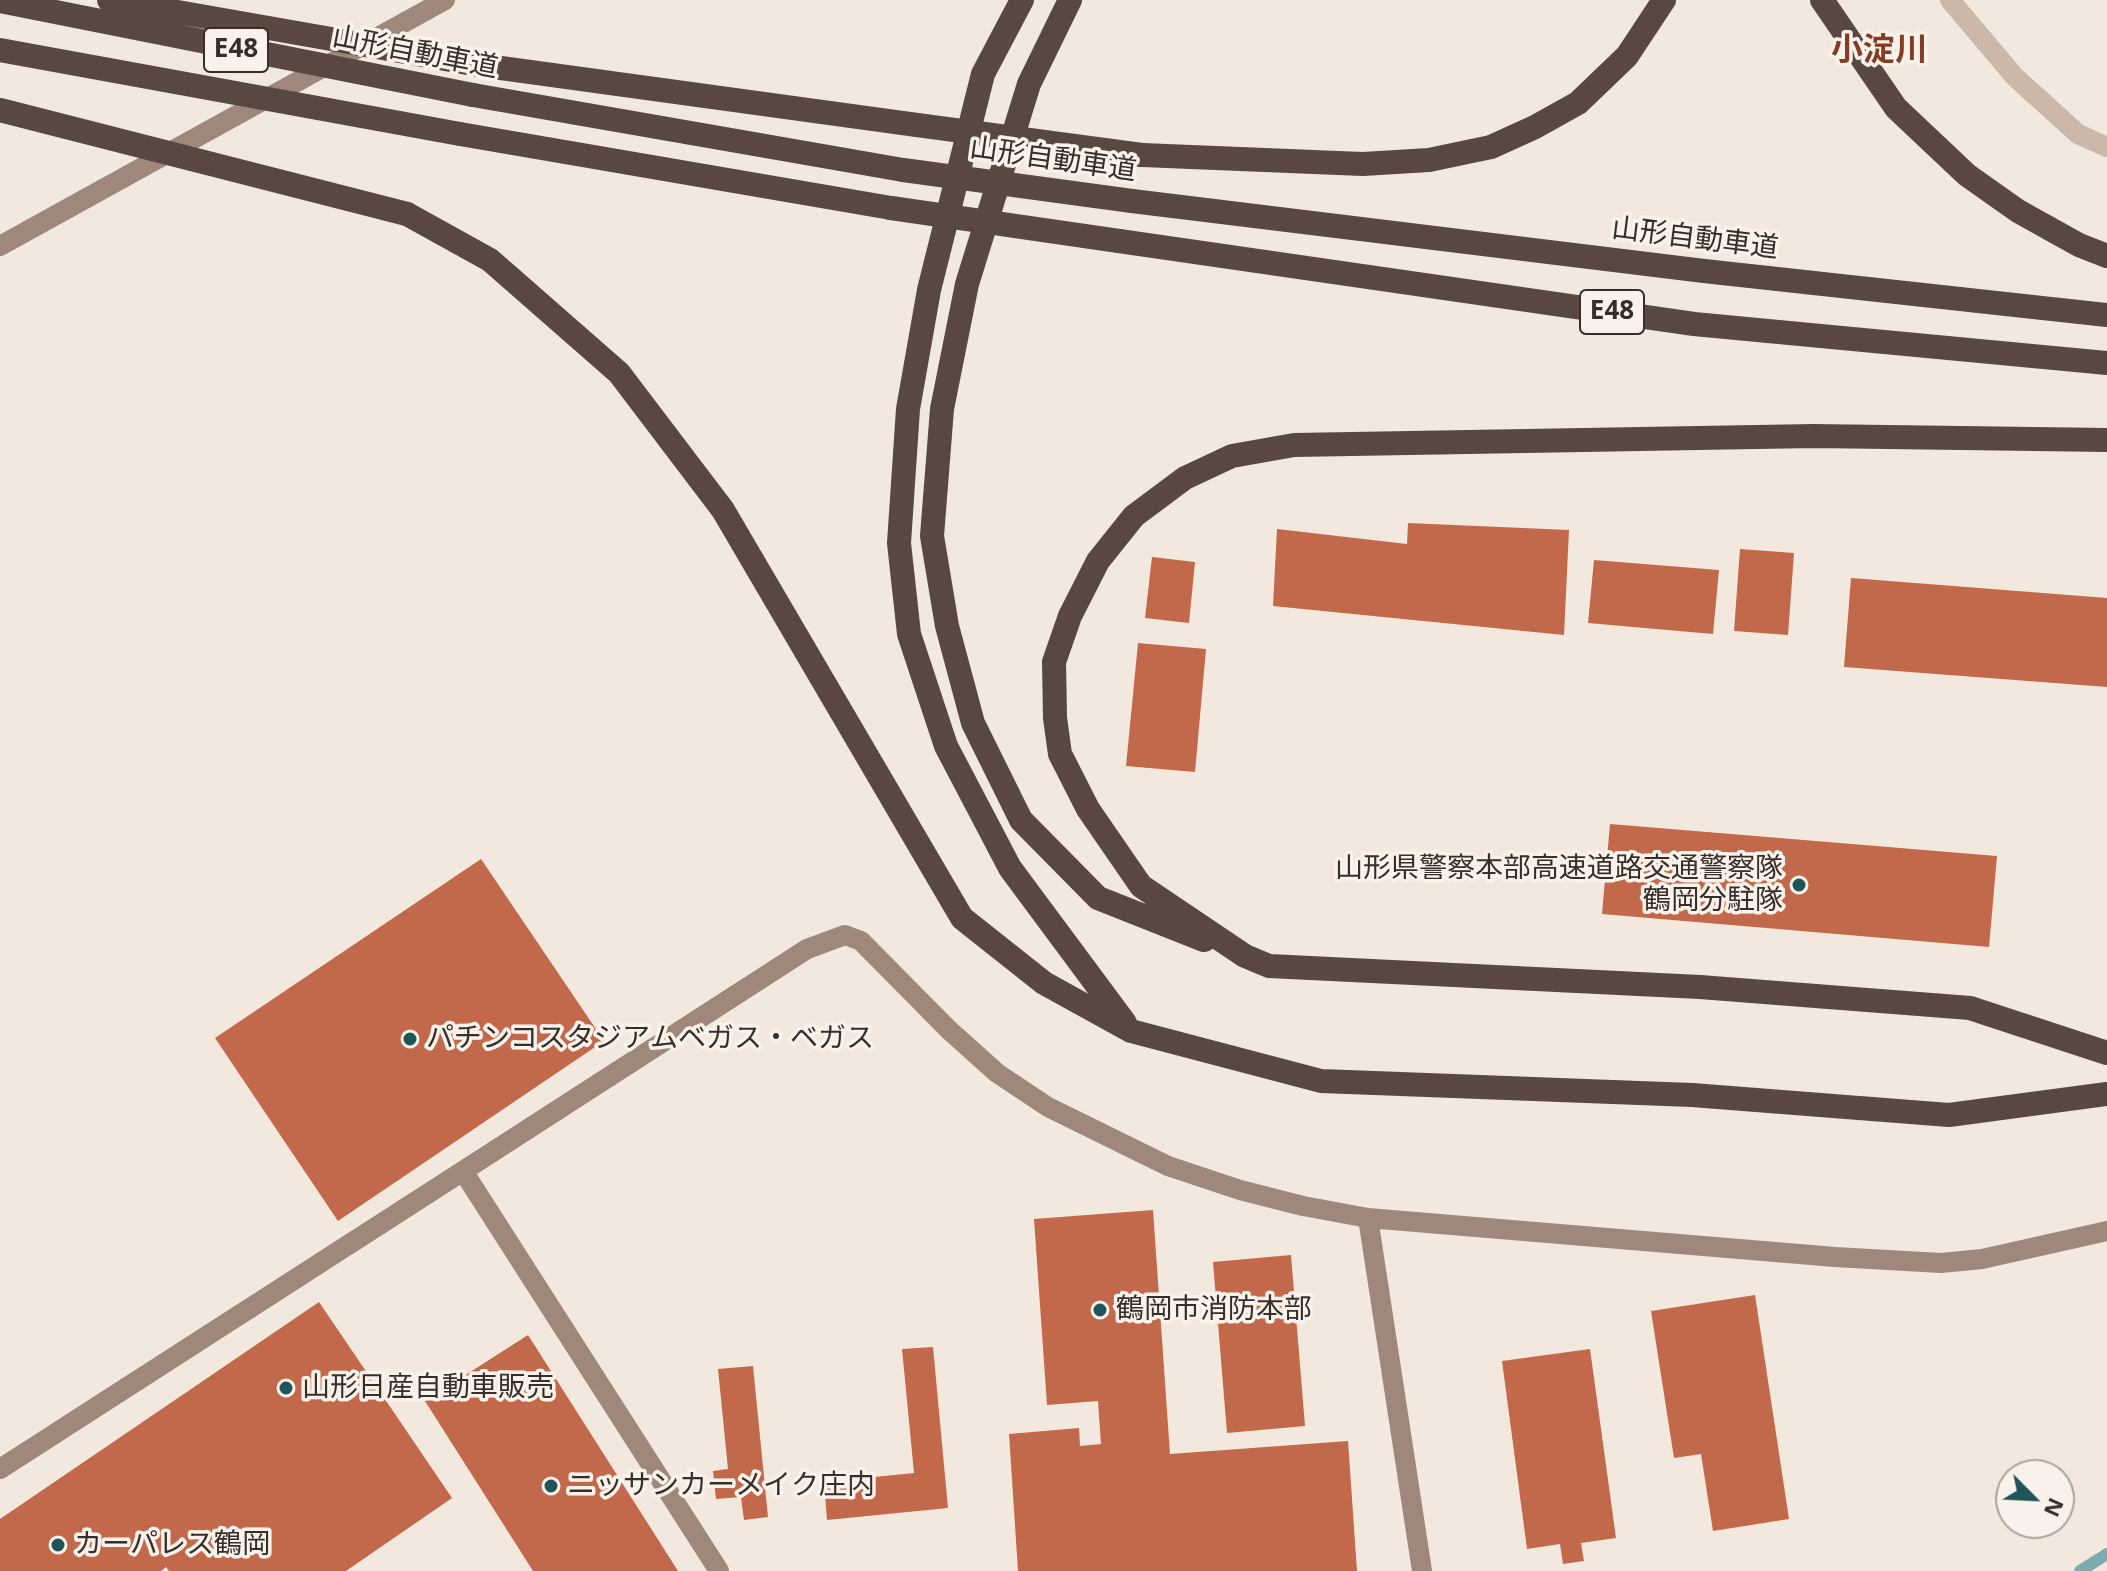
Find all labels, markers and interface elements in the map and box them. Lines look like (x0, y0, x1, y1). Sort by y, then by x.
street label: 山形自動車道 (329, 20, 501, 86)
road number: E48 (204, 28, 268, 72)
district label: 小淀川 (1831, 32, 1927, 70)
street label: 山形自動車道 (967, 132, 1139, 188)
street label: 山形自動車道 (1610, 212, 1780, 266)
road number: E48 (1580, 290, 1644, 334)
place label: 山形県警察本部高速道路交通警察隊 鶴岡分駐隊 (1335, 852, 1783, 918)
marker: 山形県警察本部高速道路交通警察隊 鶴岡分駐隊 (1790, 876, 1808, 894)
place label: パチンコスタジアムベガス・ベガス (426, 1022, 874, 1056)
marker: パチンコスタジアムベガス・ベガス (401, 1030, 419, 1048)
place label: 鶴岡市消防本部 (1116, 1293, 1312, 1327)
marker: 鶴岡市消防本部 (1091, 1301, 1109, 1319)
place label: 山形日産自動車販売 (302, 1371, 554, 1405)
marker: 山形日産自動車販売 (277, 1379, 295, 1397)
north arrow (1995, 1459, 2075, 1539)
place label: ニッサンカーメイク庄内 (567, 1469, 875, 1503)
marker: ニッサンカーメイク庄内 (542, 1477, 560, 1495)
text: N (2038, 1494, 2072, 1522)
place label: カーパレス鶴岡 (74, 1528, 270, 1562)
marker: カーパレス鶴岡 (49, 1536, 67, 1554)

